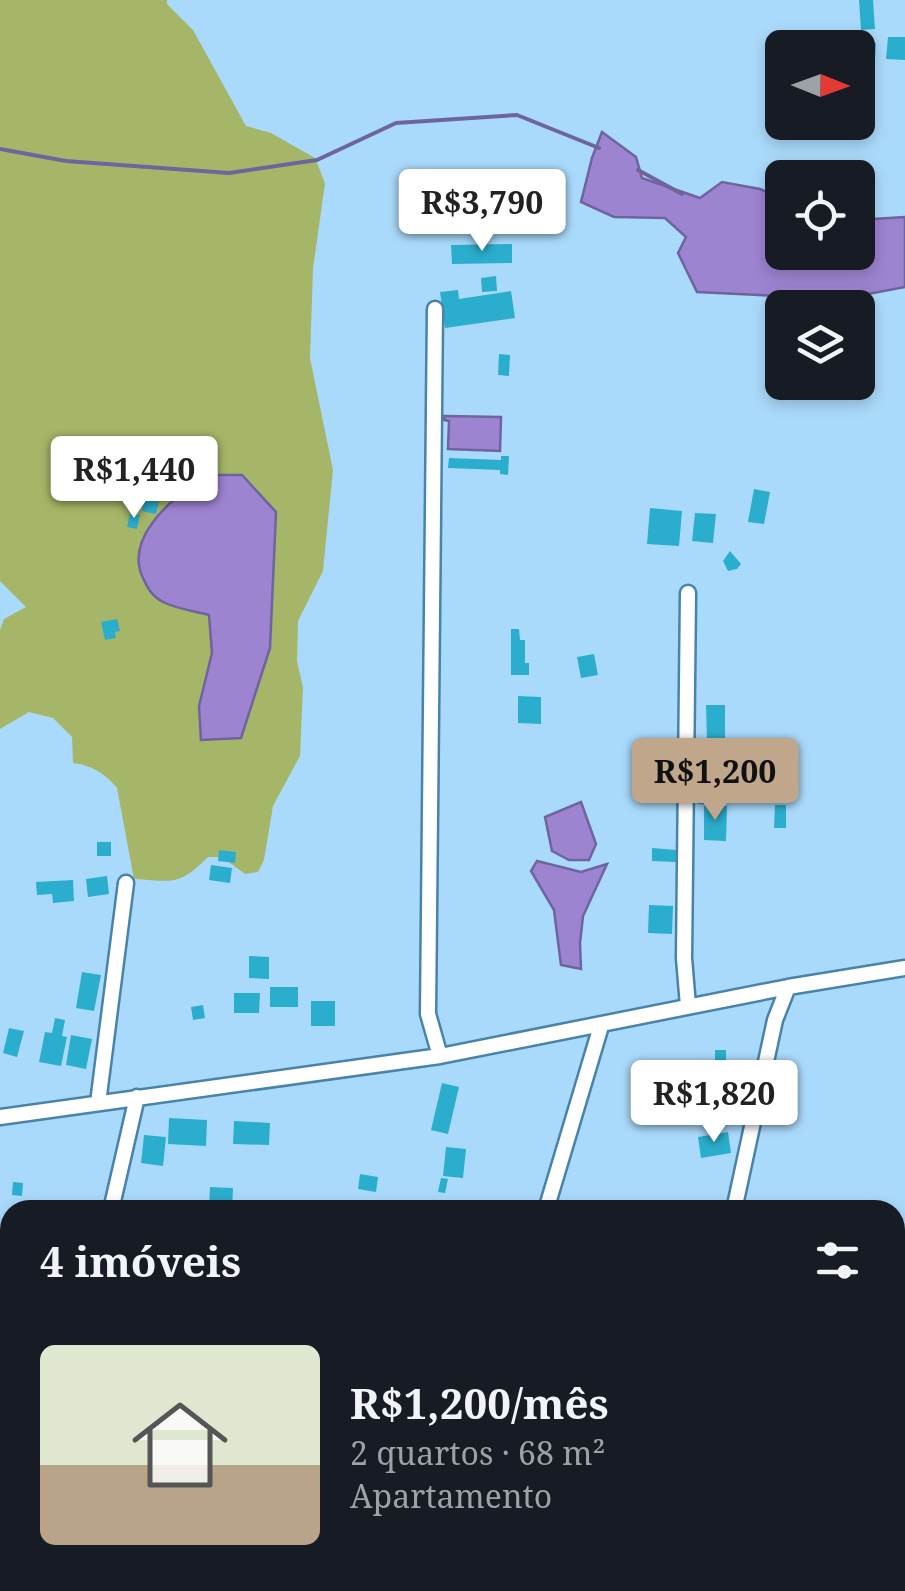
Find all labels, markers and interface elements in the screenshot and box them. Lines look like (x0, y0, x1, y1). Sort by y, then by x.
north arrow (765, 30, 875, 140)
map controls (765, 30, 875, 400)
button: locate (765, 160, 875, 270)
pin: R$3,790 (390, 169, 574, 254)
text: R$3,790 (421, 180, 543, 223)
button: layers (765, 290, 875, 400)
pin: R$1,440 (42, 436, 226, 521)
text: R$1,440 (73, 447, 195, 490)
pin: R$1,200 (623, 738, 807, 823)
text: R$1,200 (654, 749, 776, 792)
pin: R$1,820 (622, 1060, 806, 1145)
text: R$1,820 (653, 1071, 775, 1114)
text: 4 imóveis (40, 1232, 241, 1289)
icon: filters (810, 1233, 865, 1288)
text: R$1,200/mês (350, 1374, 609, 1431)
icon: home (120, 1385, 240, 1505)
text: 2 quartos · 68 m² (350, 1431, 605, 1474)
text: Apartamento (350, 1474, 552, 1517)

